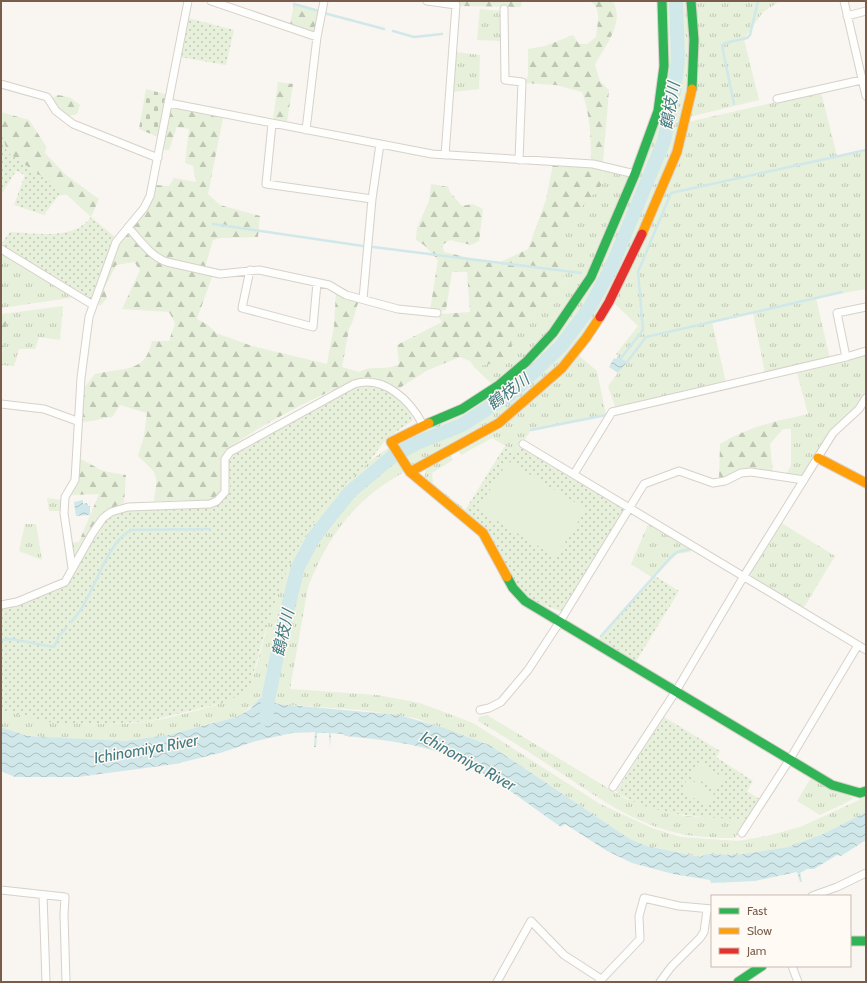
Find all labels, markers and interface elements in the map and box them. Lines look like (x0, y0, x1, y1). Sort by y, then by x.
water label: 鶴枝川 (656, 79, 684, 131)
water label: 鶴枝川 (483, 369, 534, 414)
water label: 鶴枝川 (268, 606, 298, 659)
water label: Ichinomiya River (417, 727, 520, 795)
water label: Ichinomiya River (92, 730, 201, 768)
legend (711, 895, 851, 967)
text: Fast (747, 903, 767, 918)
text: Slow (747, 923, 772, 938)
text: Jam (746, 943, 766, 958)

